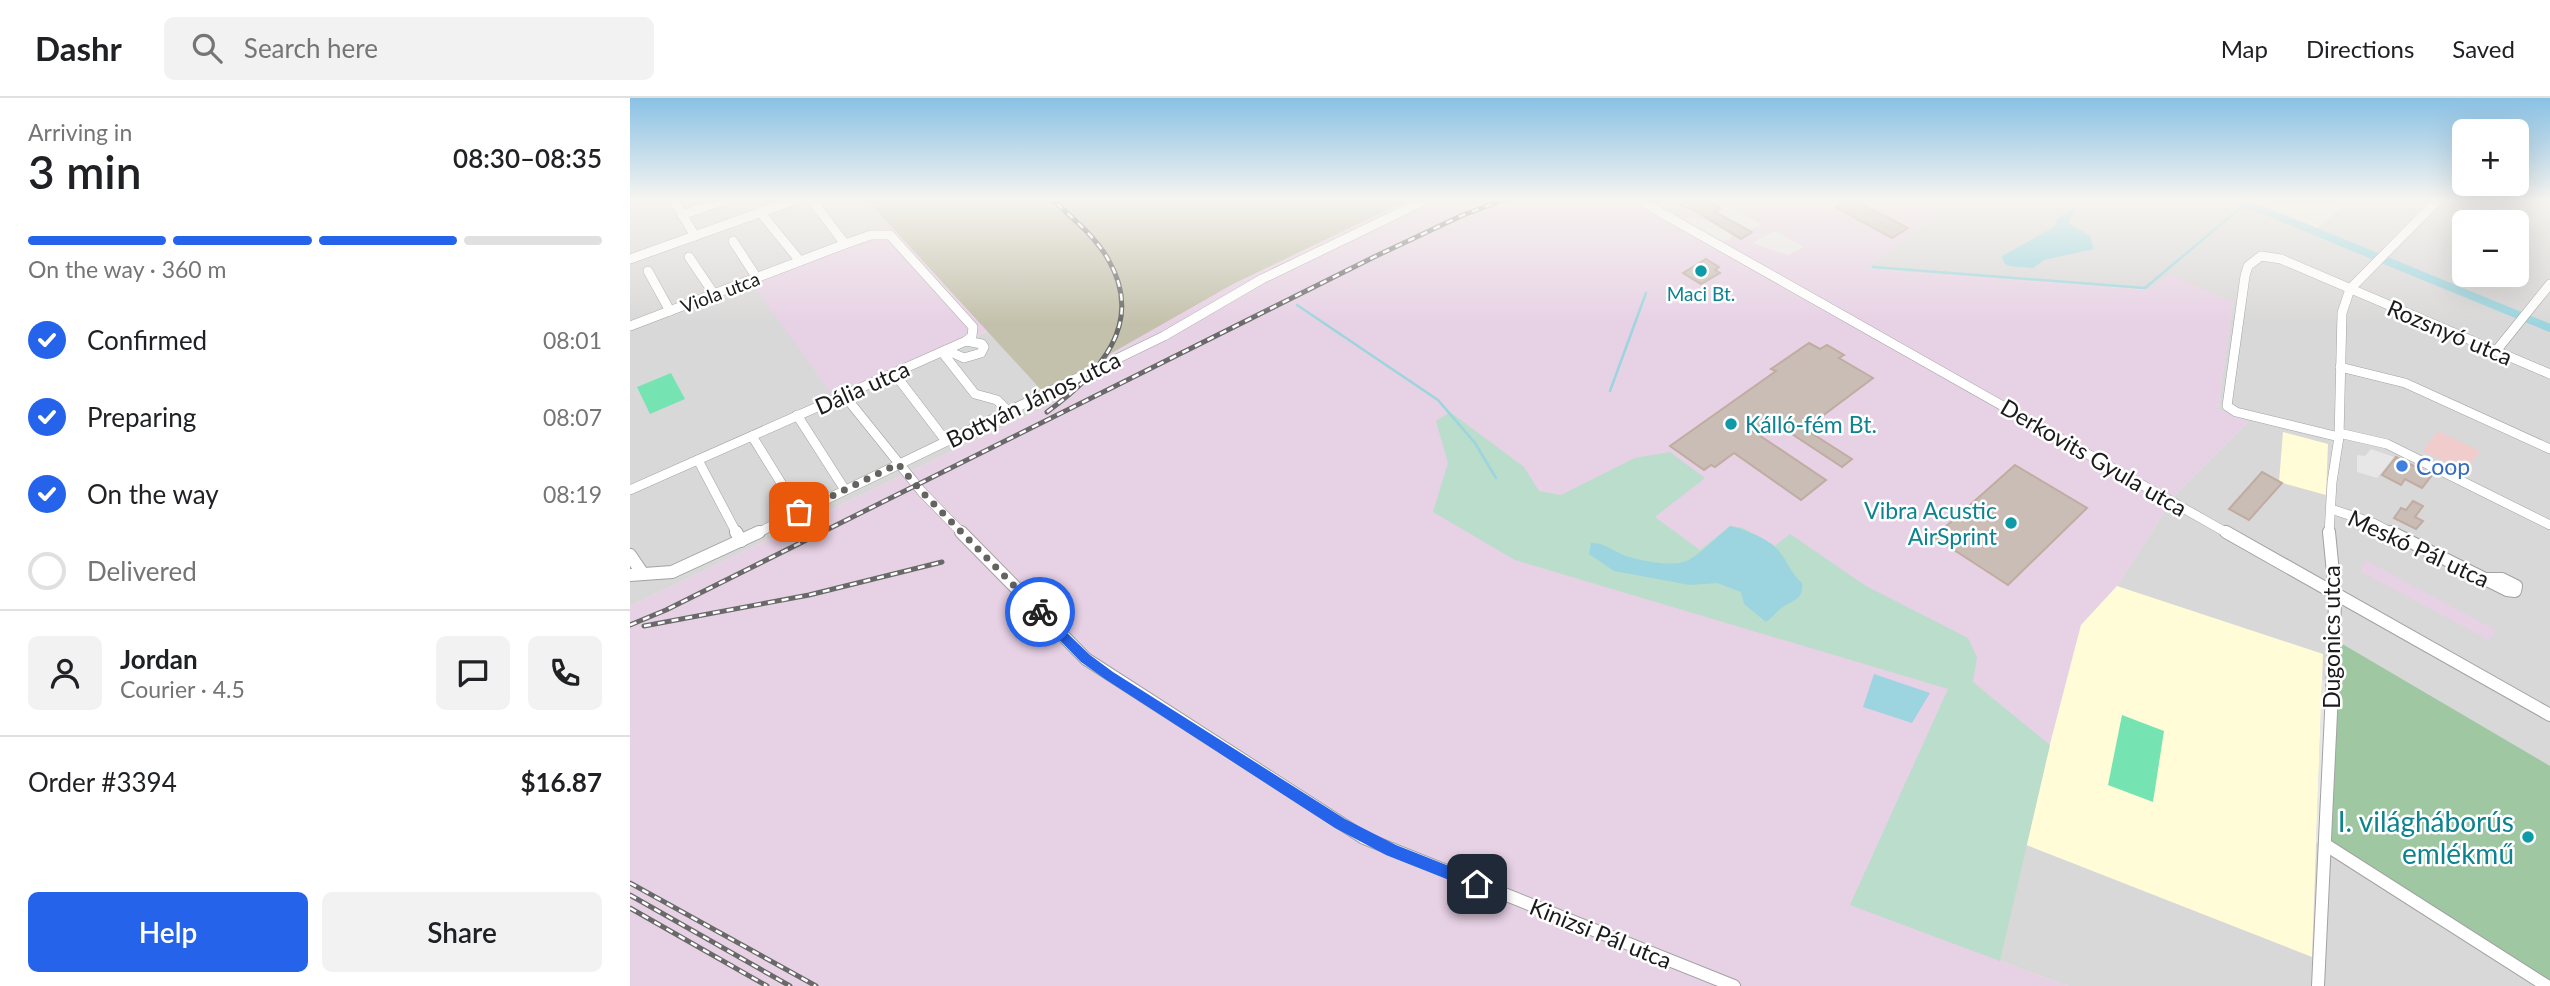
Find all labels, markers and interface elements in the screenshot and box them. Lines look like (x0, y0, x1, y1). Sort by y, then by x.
search box (164, 17, 654, 80)
text: Dashr (35, 28, 122, 68)
icon: search (188, 29, 226, 67)
text: Search here (244, 32, 378, 64)
text: Map (2221, 34, 2268, 63)
text: Directions (2306, 34, 2414, 63)
text: Saved (2452, 34, 2515, 63)
text: Arriving in (28, 118, 132, 146)
map controls (2452, 119, 2529, 287)
button: + (2452, 119, 2529, 196)
text: 08:30–08:35 (453, 142, 602, 174)
text: 3 min (28, 144, 142, 199)
button: − (2452, 210, 2529, 287)
text: On the way · 360 m (28, 255, 227, 283)
marker: Maci Bt. (1693, 263, 1709, 279)
street label: Viola utca (677, 266, 763, 318)
place label: Maci Bt. (1667, 282, 1735, 305)
street label: Rozsnyó utca (2383, 293, 2517, 371)
icon: check (28, 321, 66, 359)
text: Confirmed (87, 324, 207, 356)
text: 08:01 (543, 326, 602, 354)
street label: Bottyán János utca (941, 345, 1125, 453)
street label: Dália utca (810, 354, 914, 420)
street label: Derkovits Gyula utca (1996, 392, 2192, 522)
icon: check (28, 398, 66, 436)
text: Preparing (87, 401, 196, 433)
text: 08:07 (543, 403, 602, 431)
place label: Kálló-fém Bt. (1745, 410, 1877, 438)
marker: Kálló-fém Bt. (1723, 416, 1739, 432)
place label: Coop (2416, 452, 2470, 480)
marker: Coop (2394, 458, 2410, 474)
icon: check (28, 475, 66, 513)
text: On the way (87, 478, 219, 510)
text: 08:19 (543, 480, 602, 508)
pin (769, 482, 829, 542)
icon: bag (780, 493, 818, 531)
place label: Vibra Acustic AirSprint (1864, 496, 1998, 550)
street label: Meskó Pál utca (2344, 503, 2494, 593)
marker: Vibra Acustic AirSprint (2003, 515, 2019, 531)
text: Delivered (87, 555, 197, 587)
street label: Dugonics utca (2317, 565, 2345, 709)
courier (1005, 577, 1075, 647)
icon: bike (1021, 593, 1059, 631)
button: person (28, 636, 102, 710)
button: chat (436, 636, 510, 710)
button: phone (528, 636, 602, 710)
text: Jordan (120, 643, 198, 675)
text: Courier · 4.5 (120, 675, 245, 703)
text: Order #3394 (28, 766, 177, 798)
text: $16.87 (520, 766, 602, 798)
place label: I. világháborús emlékmű (2338, 804, 2514, 870)
marker: I. világháborús emlékmű (2520, 829, 2536, 845)
pin (1447, 854, 1507, 914)
icon: home (1458, 865, 1496, 903)
button: Help (28, 892, 308, 972)
button: Share (322, 892, 602, 972)
street label: Kinizsi Pál utca (1526, 892, 1676, 974)

